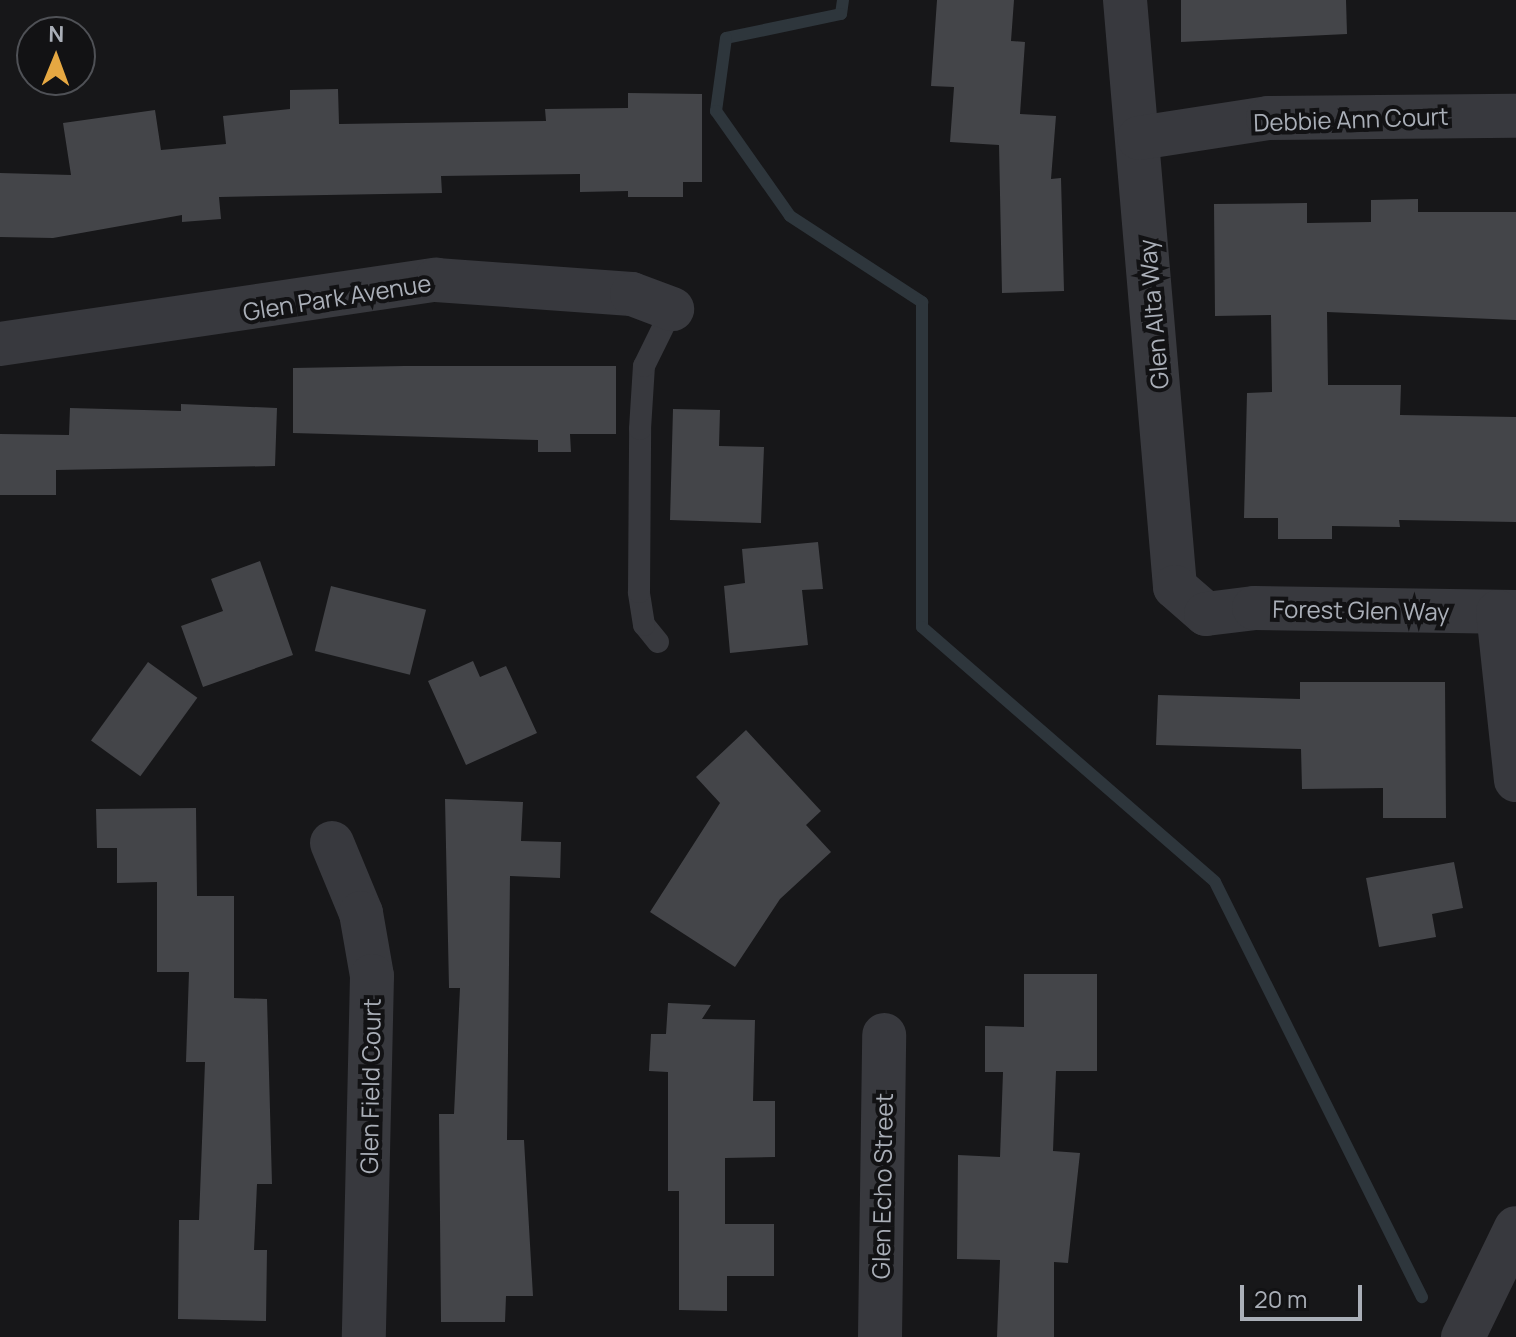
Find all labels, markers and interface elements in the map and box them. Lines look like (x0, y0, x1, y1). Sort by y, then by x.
north arrow (16, 16, 96, 96)
text: N (48, 19, 65, 49)
street label: Debbie Ann Court (1253, 101, 1449, 137)
street label: Glen Alta Way (1132, 238, 1174, 390)
street label: Glen Park Avenue (241, 268, 433, 326)
street label: Forest Glen Way (1272, 594, 1450, 626)
street label: Glen Field Court (354, 998, 386, 1174)
street label: Glen Echo Street (866, 1093, 898, 1279)
scale bar (1244, 1269, 1366, 1319)
text: 20 m (1254, 1282, 1307, 1315)

